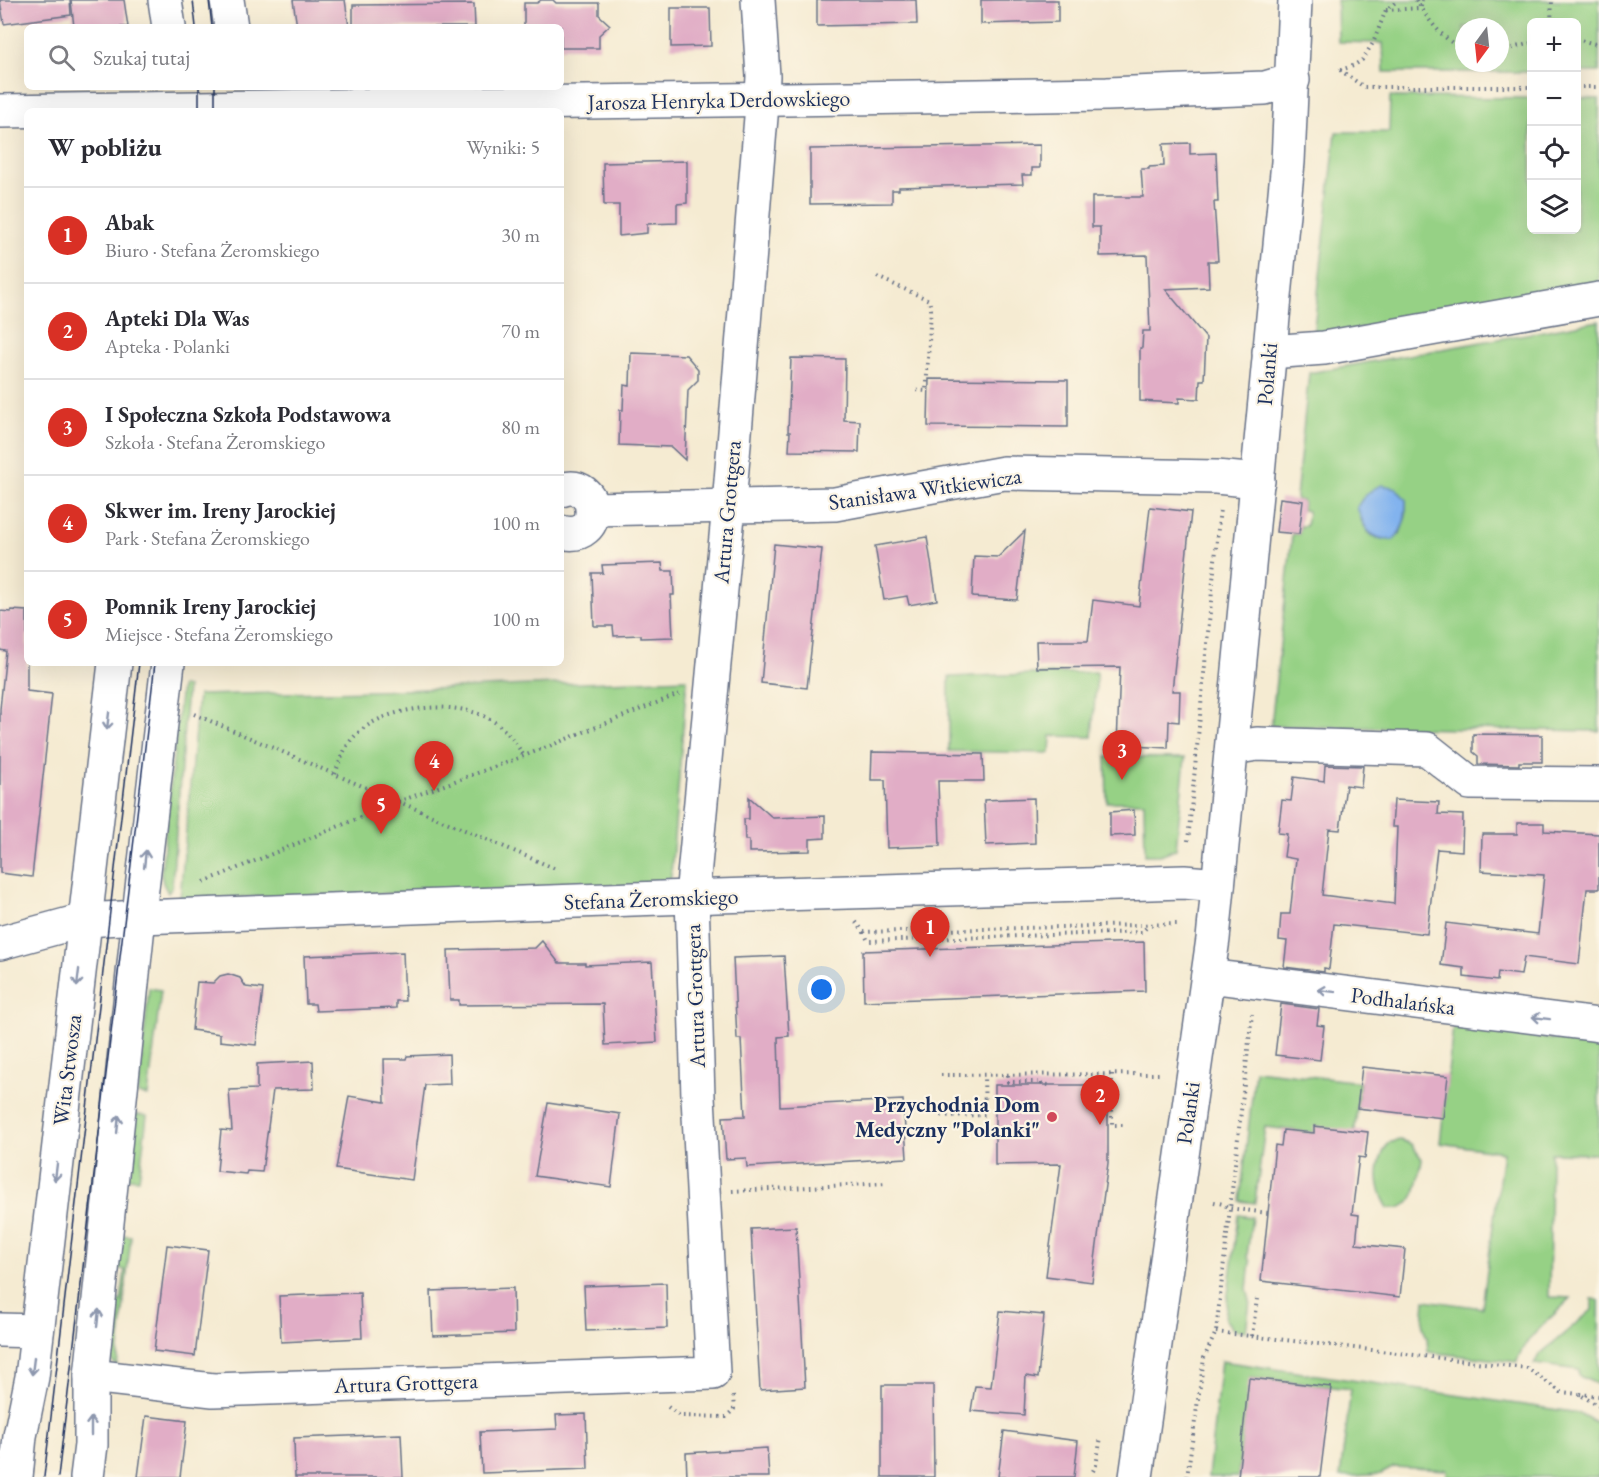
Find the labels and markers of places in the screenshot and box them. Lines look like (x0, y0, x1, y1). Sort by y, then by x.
pin: 3 (1102, 730, 1142, 780)
pin: 4 (414, 742, 454, 791)
pin: 5 (362, 784, 400, 834)
pin: 1 (910, 908, 950, 957)
pin: 2 (1080, 1076, 1120, 1125)
place label: Przychodnia Dom Medyczny "Polanki" (855, 1090, 1040, 1144)
marker: Przychodnia Dom Medyczny "Polanki" (1045, 1110, 1059, 1124)

